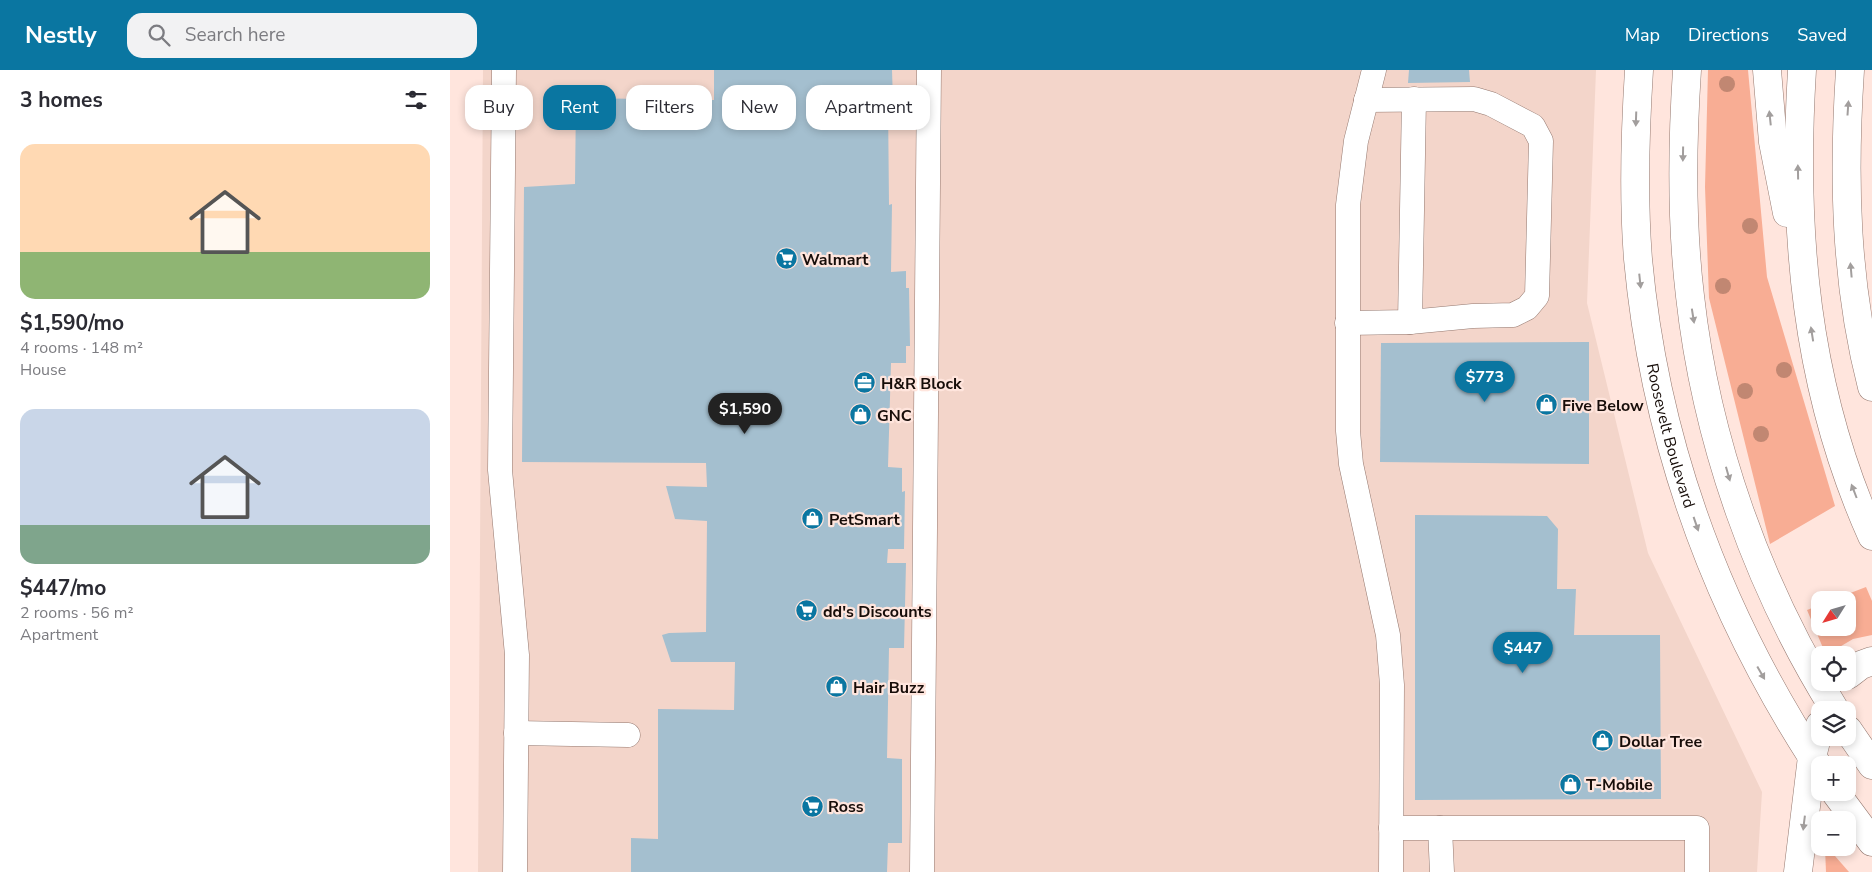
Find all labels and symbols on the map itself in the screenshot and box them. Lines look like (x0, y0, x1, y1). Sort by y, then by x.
one-way arrow (1844, 100, 1852, 116)
one-way arrow (1766, 109, 1774, 125)
one-way arrow (1632, 111, 1640, 127)
one-way arrow (1679, 146, 1687, 162)
one-way arrow (1794, 164, 1802, 180)
supermarket icon: Walmart (774, 247, 798, 271)
place label: Walmart (802, 249, 869, 271)
one-way arrow (1847, 262, 1855, 278)
one-way arrow (1637, 273, 1645, 289)
one-way arrow (1689, 308, 1697, 324)
one-way arrow (1807, 326, 1815, 342)
pin: $773 (1455, 360, 1515, 403)
street label: Roosevelt Boulevard (1641, 361, 1700, 511)
office icon: H&R Block (853, 371, 877, 395)
place label: H&R Block (881, 373, 962, 395)
pin: $1,590 (704, 392, 786, 435)
shop icon: Five Below (1534, 393, 1558, 417)
place label: Five Below (1562, 395, 1644, 417)
shop icon: GNC (849, 403, 873, 427)
place label: GNC (877, 405, 912, 427)
one-way arrow (1724, 467, 1732, 482)
one-way arrow (1850, 483, 1858, 498)
shop icon: PetSmart (801, 507, 825, 531)
place label: PetSmart (829, 509, 900, 531)
one-way arrow (1692, 517, 1700, 532)
north arrow (1811, 591, 1856, 636)
supermarket icon: dd's Discounts (795, 599, 819, 623)
place label: dd's Discounts (823, 601, 932, 623)
pin: $447 (1493, 632, 1553, 674)
one-way arrow (1757, 666, 1766, 679)
shop icon: Hair Buzz (825, 675, 849, 699)
place label: Hair Buzz (853, 677, 925, 699)
shop icon: Dollar Tree (1591, 729, 1615, 753)
place label: Dollar Tree (1619, 731, 1702, 753)
shop icon: T-Mobile (1558, 772, 1582, 796)
place label: T-Mobile (1586, 774, 1653, 796)
supermarket icon: Ross (800, 794, 824, 818)
place label: Ross (828, 796, 864, 818)
one-way arrow (1800, 815, 1808, 831)

